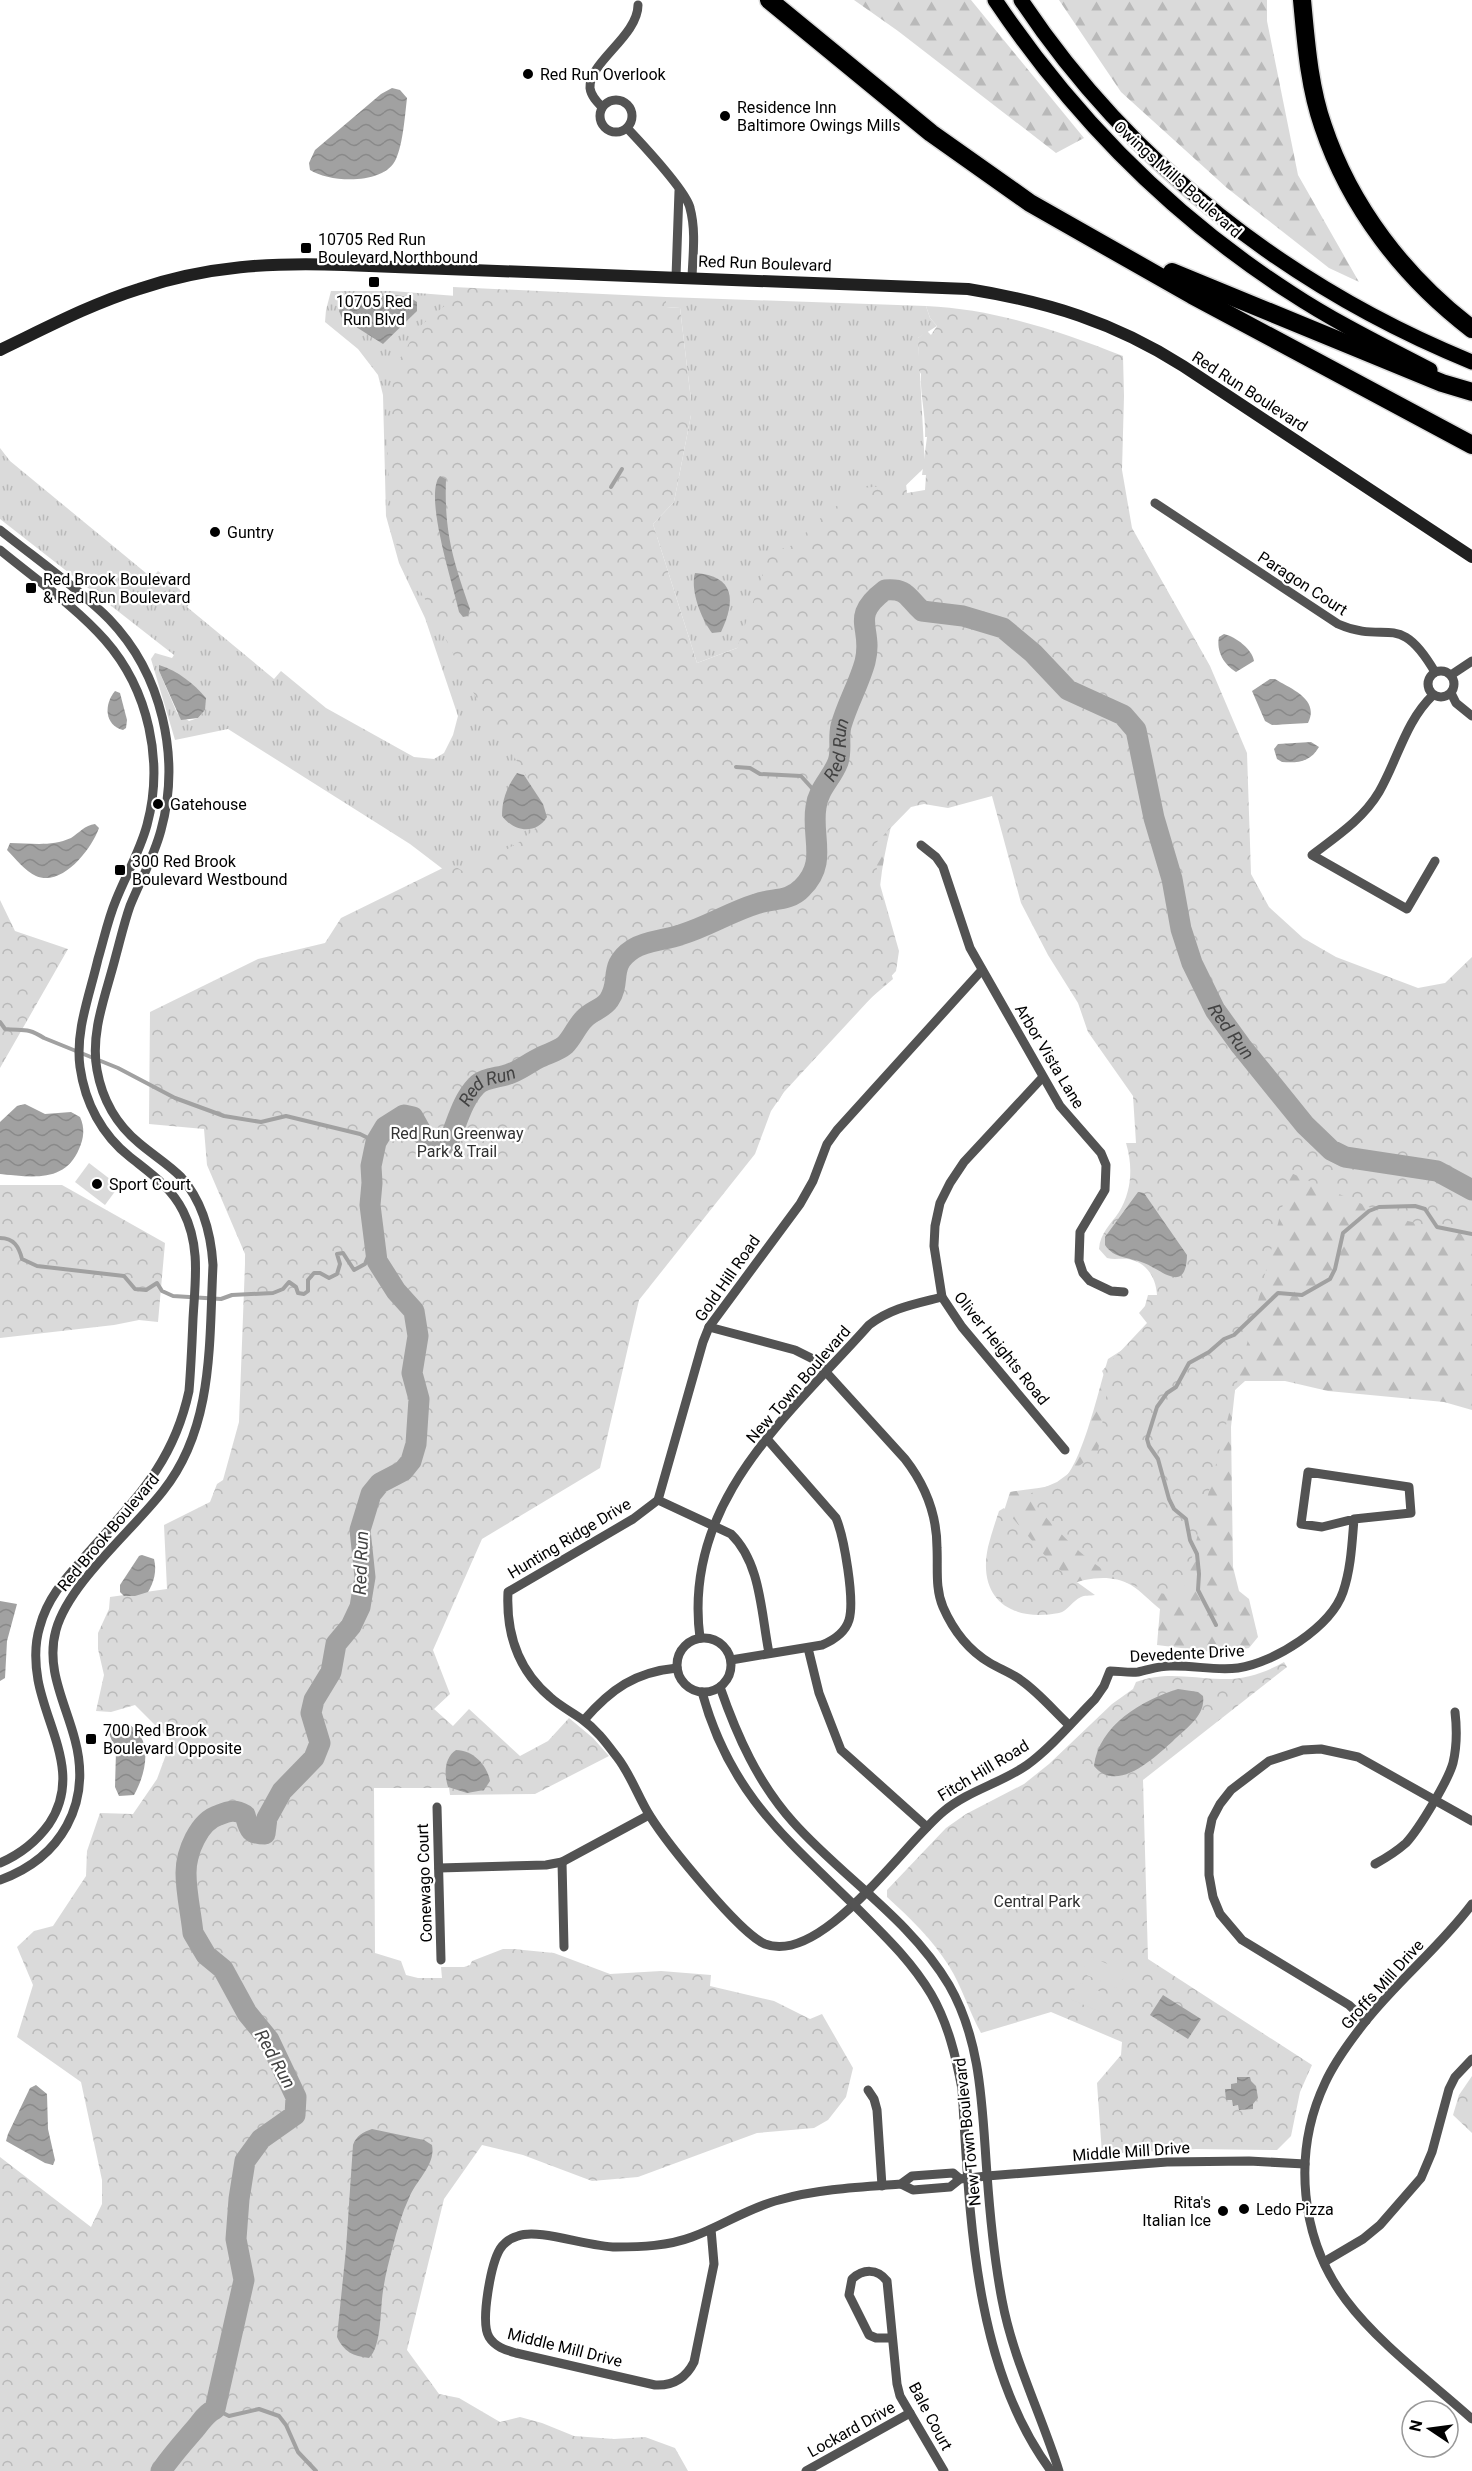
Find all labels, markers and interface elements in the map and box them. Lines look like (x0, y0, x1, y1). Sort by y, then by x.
place label: Red Run Overlook (540, 65, 667, 84)
marker: Red Run Overlook (521, 67, 535, 81)
place label: Residence Inn Baltimore Owings Mills (737, 98, 900, 135)
marker: Residence Inn Baltimore Owings Mills (718, 109, 732, 123)
street label: Owings Mills Boulevard (1110, 117, 1246, 242)
place label: 10705 Red Run Boulevard Northbound (318, 230, 478, 267)
marker: 10705 Red Run Boulevard Northbound (299, 241, 313, 255)
street label: Red Run Boulevard (698, 252, 832, 275)
marker: 10705 Red Run Blvd (367, 275, 381, 289)
place label: 10705 Red Run Blvd (336, 292, 412, 329)
street label: Red Run Boulevard (1189, 347, 1311, 436)
place label: Guntry (227, 523, 274, 542)
marker: Guntry (208, 525, 222, 539)
street label: Paragon Court (1254, 547, 1351, 619)
place label: Red Brook Boulevard & Red Run Boulevard (43, 570, 191, 607)
marker: Red Brook Boulevard & Red Run Boulevard (24, 581, 38, 595)
water label: Red Run (819, 715, 853, 785)
place label: Gatehouse (170, 795, 247, 814)
marker: Gatehouse (151, 797, 165, 811)
place label: 300 Red Brook Boulevard Westbound (132, 852, 288, 889)
marker: 300 Red Brook Boulevard Westbound (113, 863, 127, 877)
water label: Red Run (1204, 1000, 1259, 1063)
street label: Arbor Vista Lane (1011, 1001, 1088, 1112)
water label: Red Run (454, 1061, 518, 1109)
park label: Red Run Greenway Park & Trail (391, 1124, 524, 1161)
place label: Sport Court (109, 1175, 191, 1194)
marker: Sport Court (90, 1177, 104, 1191)
street label: Gold Hill Road (691, 1232, 764, 1325)
street label: Oliver Heights Road (950, 1288, 1053, 1409)
street label: New Town Boulevard (742, 1322, 854, 1447)
street label: Red Brook Boulevard (54, 1470, 163, 1595)
street label: Hunting Ridge Drive (504, 1494, 634, 1583)
water label: Red Run (349, 1530, 372, 1595)
street label: Devedente Drive (1129, 1641, 1245, 1666)
place label: 700 Red Brook Boulevard Opposite (103, 1721, 242, 1758)
marker: 700 Red Brook Boulevard Opposite (84, 1732, 98, 1746)
street label: Fitch Hill Road (934, 1736, 1032, 1805)
street label: Conewago Court (413, 1823, 436, 1943)
park label: Central Park (994, 1892, 1081, 1911)
street label: Groffs Mill Drive (1337, 1936, 1428, 2033)
water label: Red Run (251, 2026, 300, 2092)
street label: New Town Boulevard (950, 2057, 985, 2207)
street label: Middle Mill Drive (1072, 2138, 1190, 2165)
place label: Rita's Italian Ice (1142, 2193, 1211, 2230)
place label: Ledo Pizza (1256, 2200, 1334, 2219)
marker: Ledo Pizza (1237, 2202, 1251, 2216)
marker: Rita's Italian Ice (1216, 2204, 1230, 2218)
street label: Middle Mill Drive (505, 2324, 624, 2371)
street label: Bale Court (905, 2379, 956, 2454)
street label: Lockard Drive (804, 2398, 898, 2461)
north arrow (1400, 2399, 1460, 2459)
text: N (1405, 2418, 1426, 2433)

